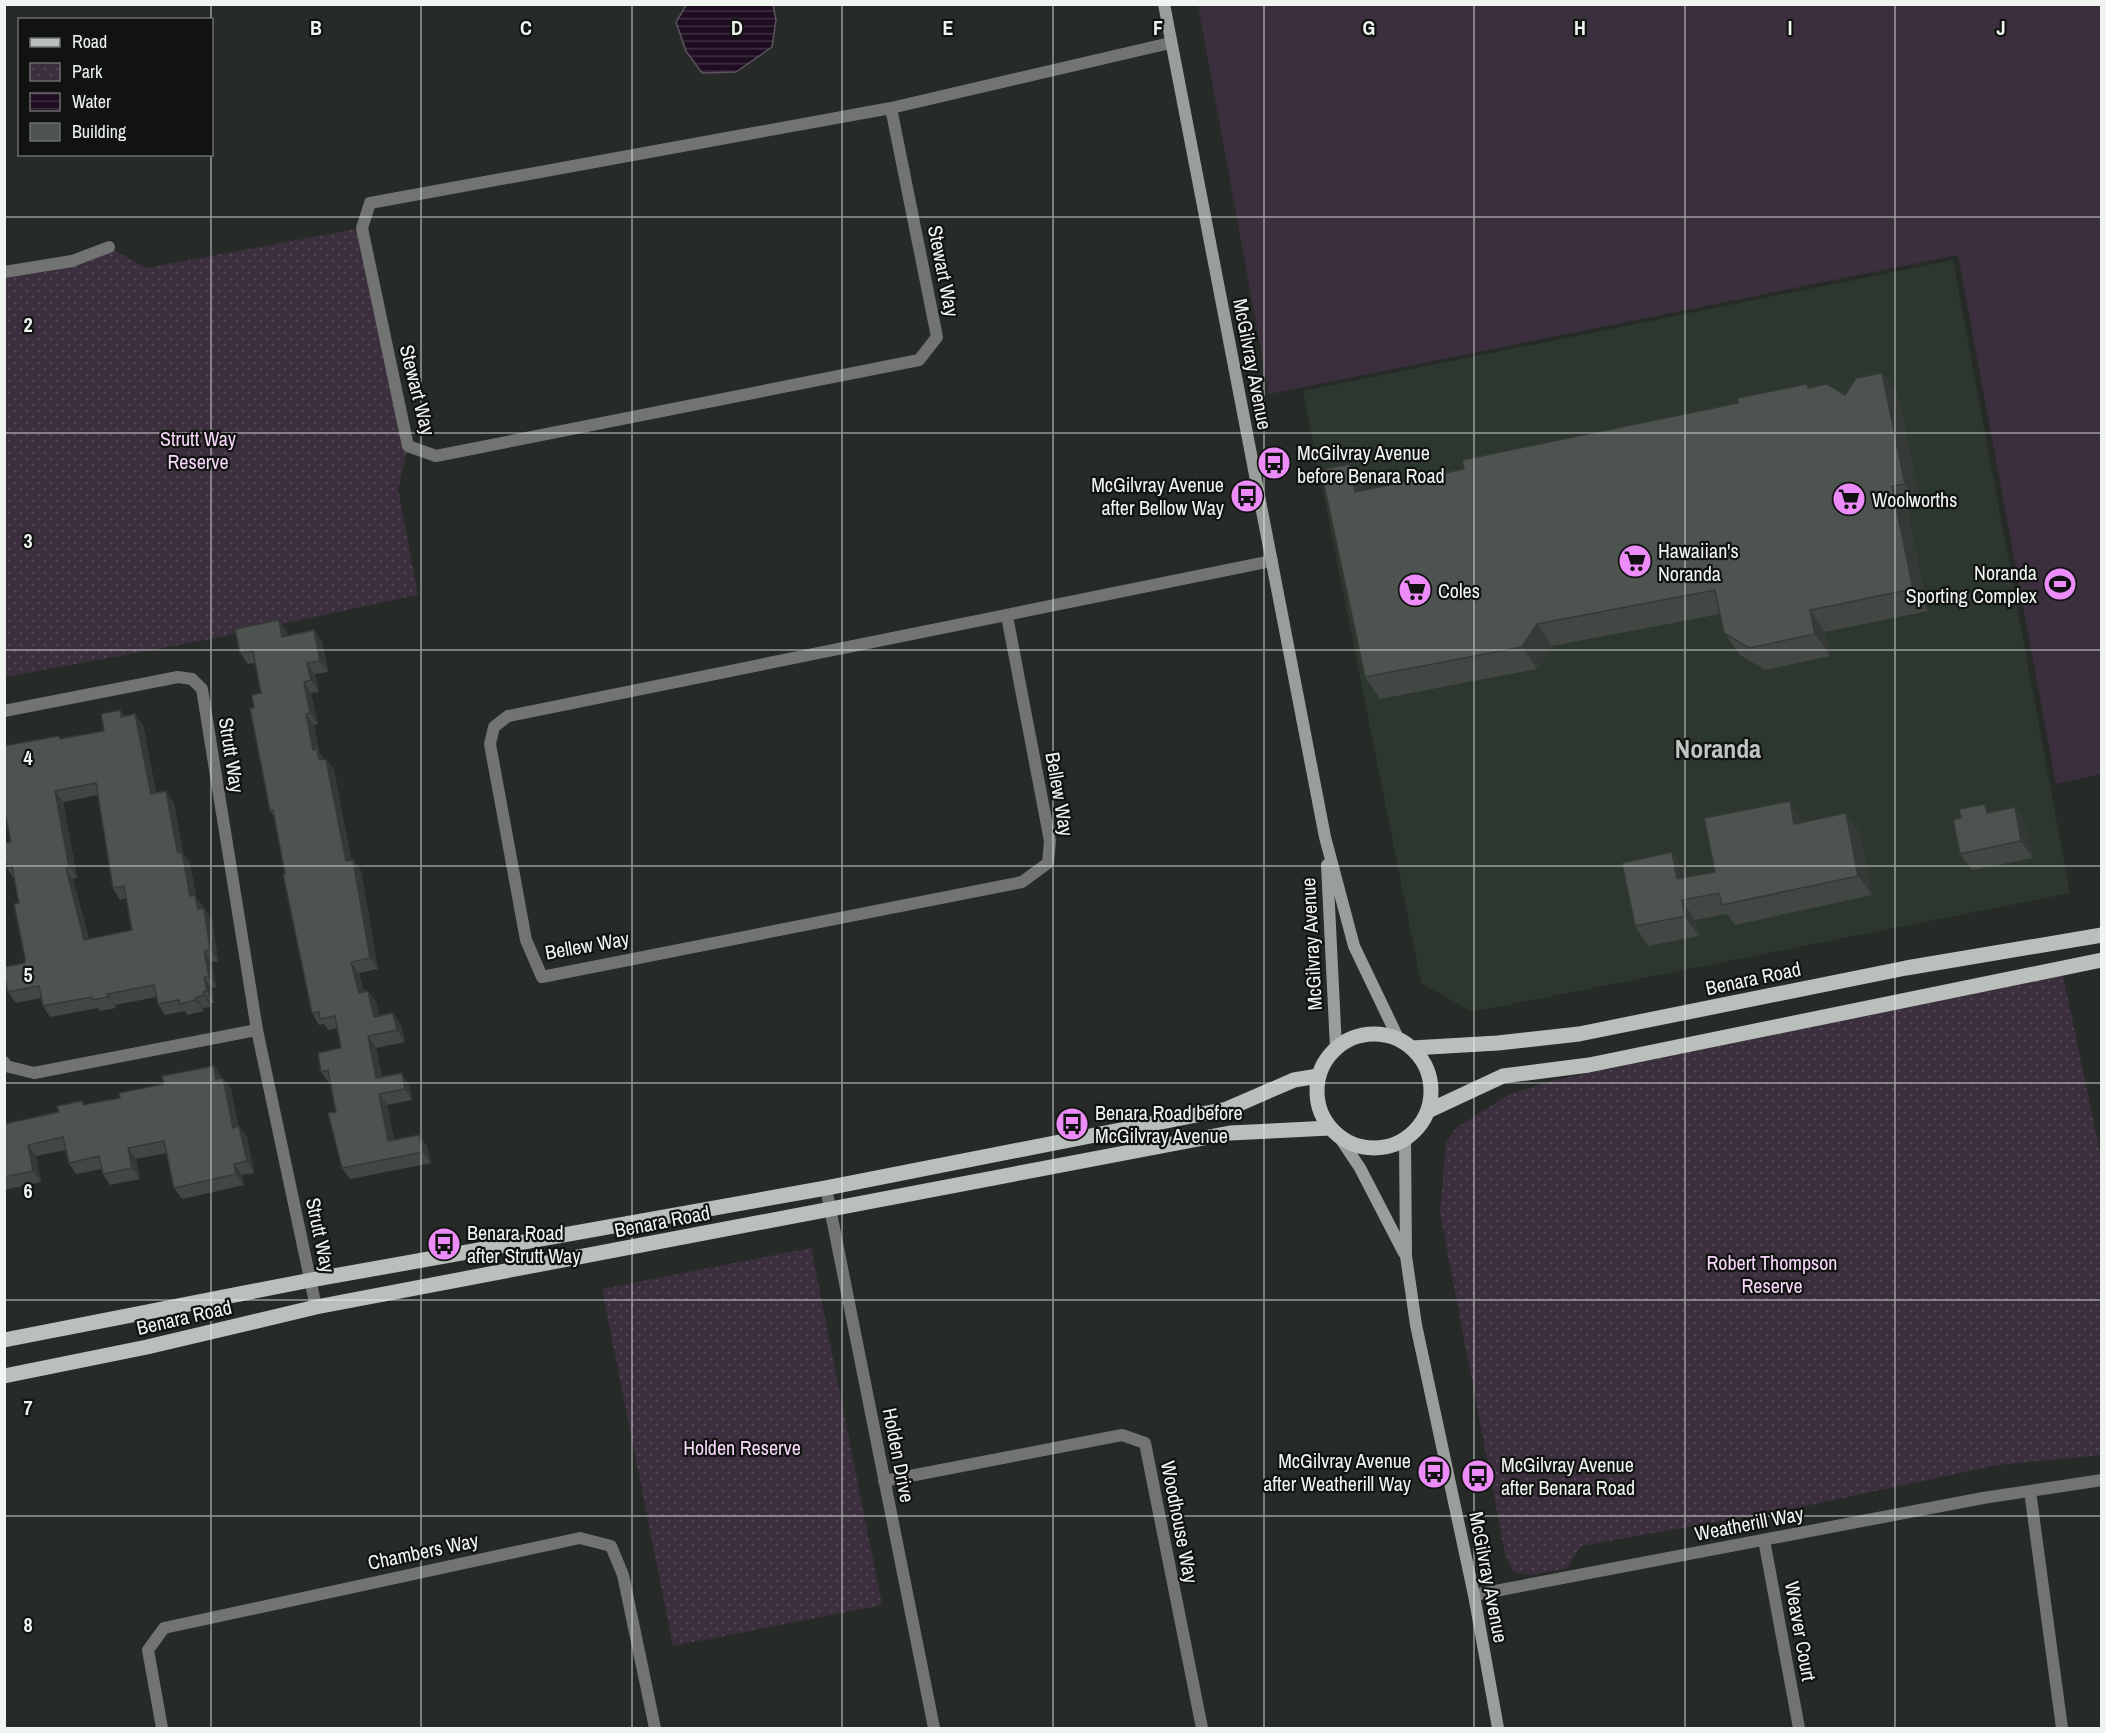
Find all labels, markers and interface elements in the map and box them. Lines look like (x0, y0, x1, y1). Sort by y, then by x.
text: B (310, 14, 322, 41)
text: C (520, 14, 532, 41)
text: D (731, 14, 743, 41)
text: E (943, 14, 954, 41)
text: F (1153, 14, 1163, 41)
text: G (1363, 14, 1375, 41)
text: H (1574, 14, 1586, 41)
text: I (1788, 14, 1792, 41)
text: J (1996, 14, 2006, 41)
legend (18, 18, 213, 156)
text: Road (72, 29, 107, 54)
text: Park (72, 59, 103, 84)
text: Water (72, 89, 111, 114)
text: Building (72, 119, 127, 144)
street label: Stewart Way (922, 223, 966, 320)
street label: McGilvray Avenue (1227, 296, 1279, 432)
text: 2 (23, 311, 33, 338)
street label: Stewart Way (394, 342, 442, 439)
park label: Strutt Way Reserve (160, 425, 237, 475)
place label: McGilvray Avenue before Benara Road (1297, 439, 1445, 489)
bus stop icon: McGilvray Avenue before Benara Road (1256, 445, 1292, 481)
place label: McGilvray Avenue after Bellow Way (1091, 471, 1225, 521)
bus stop icon: McGilvray Avenue after Bellow Way (1229, 478, 1265, 514)
supermarket icon: Woolworths (1831, 481, 1867, 517)
place label: Woolworths (1872, 486, 1957, 513)
text: 3 (23, 527, 33, 554)
place label: Hawaiian's Noranda (1658, 537, 1739, 587)
supermarket icon: Hawaiian's Noranda (1617, 543, 1653, 579)
place label: Noranda Sporting Complex (1906, 559, 2038, 609)
sports icon: Noranda Sporting Complex (2042, 566, 2078, 602)
supermarket icon: Coles (1397, 572, 1433, 608)
place label: Coles (1438, 577, 1480, 604)
street label: Strutt Way (213, 715, 251, 795)
district label: Noranda (1675, 731, 1761, 766)
text: 4 (23, 744, 33, 771)
street label: Bellew Way (1039, 750, 1081, 839)
street label: McGilvray Avenue (1294, 877, 1328, 1011)
street label: Bellew Way (543, 924, 632, 966)
street label: Benara Road (1703, 955, 1803, 1001)
text: 5 (23, 961, 33, 988)
place label: Benara Road before McGilvray Avenue (1095, 1099, 1243, 1149)
bus stop icon: Benara Road before McGilvray Avenue (1054, 1106, 1090, 1142)
text: 6 (23, 1177, 33, 1204)
street label: Strutt Way (300, 1195, 342, 1276)
street label: Benara Road (612, 1199, 712, 1243)
place label: Benara Road after Strutt Way (467, 1219, 581, 1269)
bus stop icon: Benara Road after Strutt Way (426, 1226, 462, 1262)
park label: Robert Thompson Reserve (1707, 1249, 1837, 1299)
street label: Benara Road (134, 1293, 234, 1341)
text: 7 (23, 1394, 33, 1421)
street label: Holden Drive (877, 1405, 921, 1505)
park label: Holden Reserve (683, 1434, 801, 1461)
place label: McGilvray Avenue after Weatherill Way (1263, 1447, 1412, 1497)
place label: McGilvray Avenue after Benara Road (1501, 1451, 1635, 1501)
bus stop icon: McGilvray Avenue after Weatherill Way (1416, 1454, 1452, 1490)
bus stop icon: McGilvray Avenue after Benara Road (1460, 1458, 1496, 1494)
street label: Woodhouse Way (1155, 1459, 1205, 1586)
street label: Weatherill Way (1692, 1499, 1806, 1547)
street label: McGilvray Avenue (1463, 1509, 1515, 1645)
street label: Chambers Way (365, 1526, 482, 1576)
street label: Weaver Court (1779, 1579, 1823, 1683)
text: 8 (23, 1611, 33, 1638)

